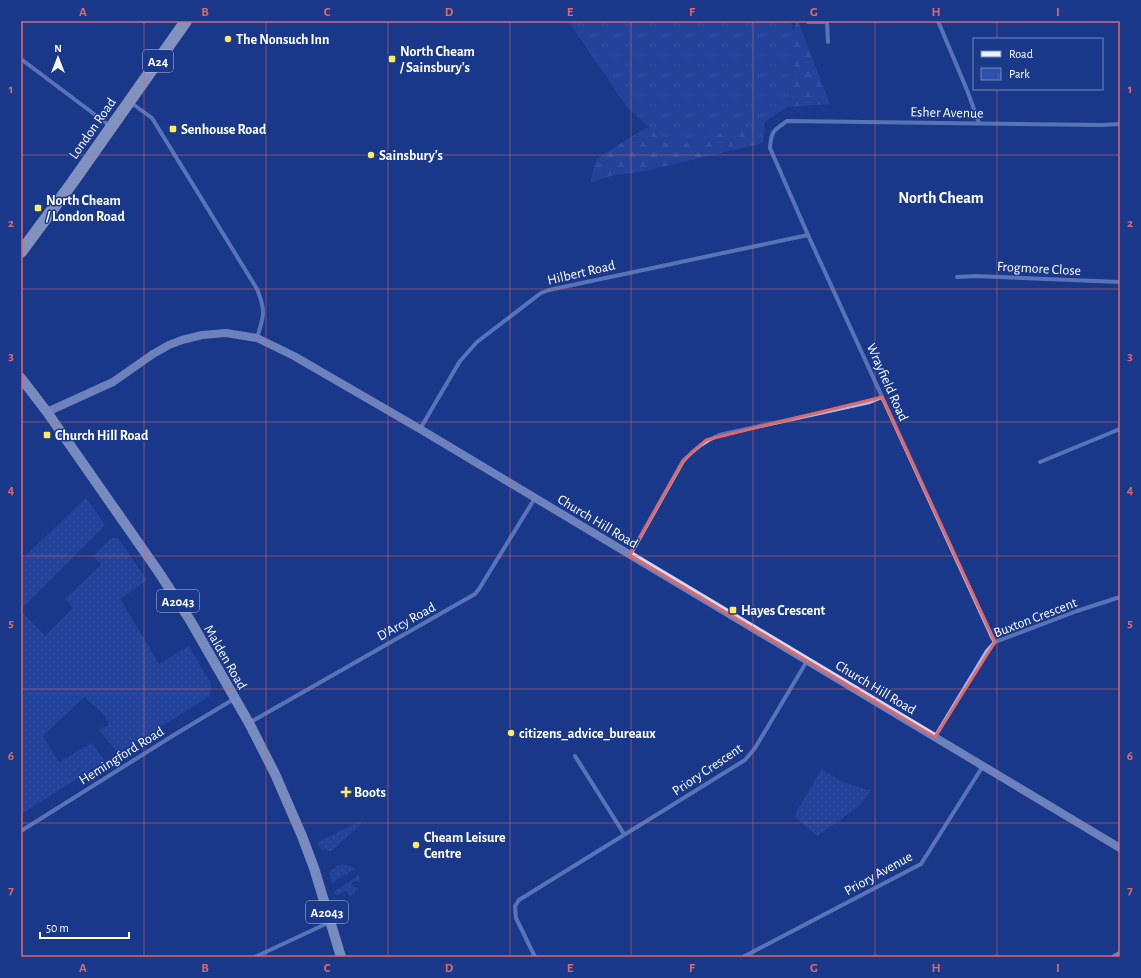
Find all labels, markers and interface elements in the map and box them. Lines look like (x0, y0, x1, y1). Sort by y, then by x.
text: A (79, 6, 87, 19)
text: B (201, 6, 209, 19)
text: C (324, 6, 331, 19)
text: D (445, 6, 454, 19)
text: E (567, 6, 574, 19)
text: F (689, 6, 696, 19)
text: G (810, 6, 818, 19)
text: H (931, 6, 941, 19)
text: I (1056, 6, 1060, 19)
place label: The Nonsuch Inn (236, 33, 329, 47)
marker: The Nonsuch Inn (223, 34, 233, 44)
north arrow (38, 38, 78, 78)
legend (973, 38, 1103, 90)
text: N (54, 43, 62, 54)
place label: North Cheam / Sainsbury's (399, 45, 475, 75)
text: Road (1009, 48, 1033, 60)
road number: A24 (143, 50, 173, 72)
marker: North Cheam / Sainsbury's (387, 54, 397, 64)
text: Park (1009, 68, 1030, 80)
text: 1 (9, 83, 13, 96)
text: 1 (1128, 83, 1132, 96)
street label: London Road (67, 95, 119, 162)
street label: Esher Avenue (910, 105, 984, 121)
place label: Senhouse Road (181, 123, 267, 137)
marker: Senhouse Road (168, 124, 178, 134)
place label: Sainsbury's (379, 149, 443, 163)
marker: Sainsbury's (366, 150, 376, 160)
district label: North Cheam (898, 190, 984, 206)
place label: North Cheam / London Road (45, 194, 125, 224)
marker: North Cheam / London Road (33, 203, 43, 213)
text: 2 (8, 217, 14, 230)
text: 2 (1127, 217, 1133, 230)
street label: Hilbert Road (546, 258, 617, 288)
street label: Frogmore Close (997, 260, 1081, 278)
street label: Wrayfield Road (864, 341, 910, 423)
text: 3 (8, 350, 14, 363)
text: 3 (1127, 350, 1133, 363)
place label: Church Hill Road (55, 429, 149, 443)
marker: Church Hill Road (42, 430, 52, 440)
text: 4 (8, 484, 15, 497)
text: 4 (1127, 484, 1134, 497)
street label: Church Hill Road (555, 492, 640, 551)
road number: A2043 (157, 590, 199, 612)
street label: Buxton Crescent (992, 595, 1079, 640)
street label: D'Arcy Road (375, 600, 438, 644)
place label: Hayes Crescent (741, 604, 826, 618)
marker: Hayes Crescent (728, 605, 738, 615)
text: 5 (8, 617, 14, 630)
text: 5 (1127, 617, 1133, 630)
street label: Malden Road (201, 623, 249, 692)
street label: Church Hill Road (833, 658, 918, 717)
street label: Hemingford Road (77, 724, 166, 787)
place label: citizens_advice_bureaux (519, 727, 656, 741)
marker: citizens_advice_bureaux (506, 728, 516, 738)
street label: Priory Crescent (670, 741, 746, 798)
text: 6 (8, 750, 14, 763)
text: 6 (1127, 750, 1133, 763)
place label: Boots (354, 786, 386, 800)
marker: Boots (341, 787, 351, 797)
place label: Cheam Leisure Centre (424, 831, 506, 861)
marker: Cheam Leisure Centre (411, 840, 421, 850)
street label: Priory Avenue (842, 849, 915, 898)
text: 7 (8, 884, 14, 897)
text: 7 (1127, 884, 1133, 897)
road number: A2043 (306, 901, 348, 923)
scale bar (40, 914, 129, 940)
text: 50 m (46, 922, 69, 934)
text: A (79, 962, 87, 975)
text: B (201, 962, 209, 975)
text: C (324, 962, 331, 975)
text: D (445, 962, 454, 975)
text: E (567, 962, 574, 975)
text: F (689, 962, 696, 975)
text: G (810, 962, 818, 975)
text: H (931, 962, 941, 975)
text: I (1056, 962, 1060, 975)

